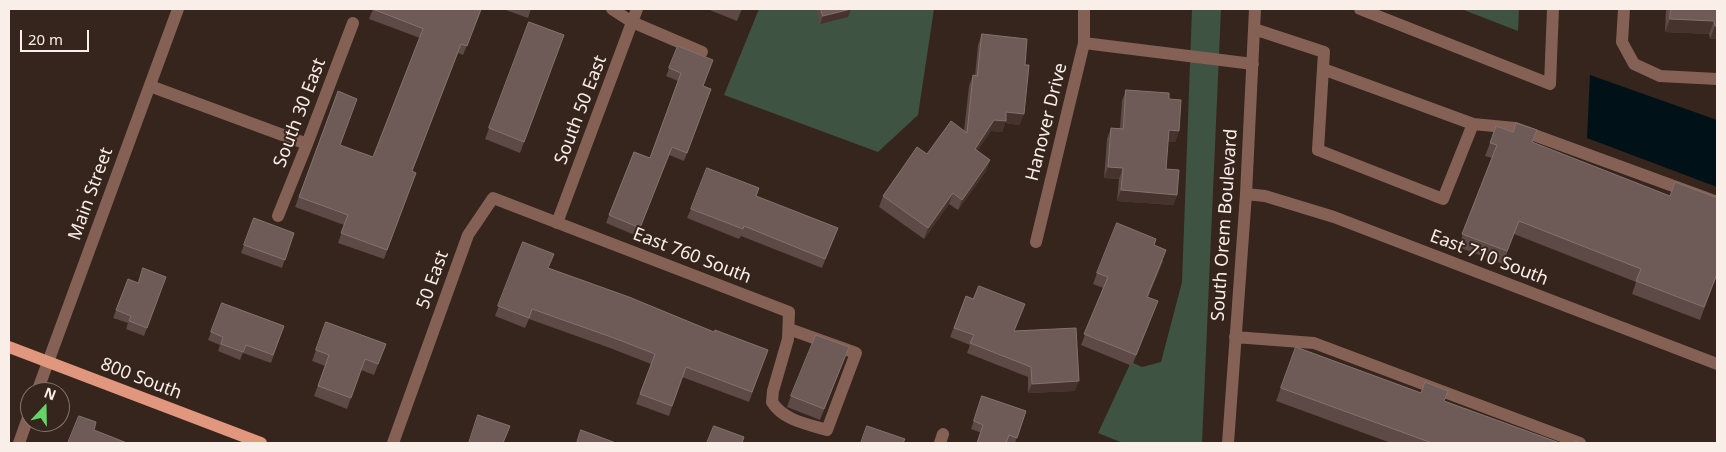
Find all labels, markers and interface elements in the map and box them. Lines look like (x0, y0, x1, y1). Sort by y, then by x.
scale bar (22, 20, 91, 52)
text: 20 m (28, 29, 63, 49)
street label: South 50 East (550, 53, 612, 167)
street label: South 30 East (269, 56, 331, 170)
street label: Hanover Drive (1022, 61, 1072, 183)
street label: South Orem Boulevard (1208, 128, 1242, 322)
street label: Main Street (64, 145, 118, 243)
street label: East 760 South (630, 224, 754, 288)
street label: East 710 South (1427, 226, 1551, 290)
street label: 50 East (413, 248, 453, 312)
street label: 800 South (97, 354, 185, 404)
north arrow (20, 382, 70, 432)
text: N (41, 383, 59, 404)

